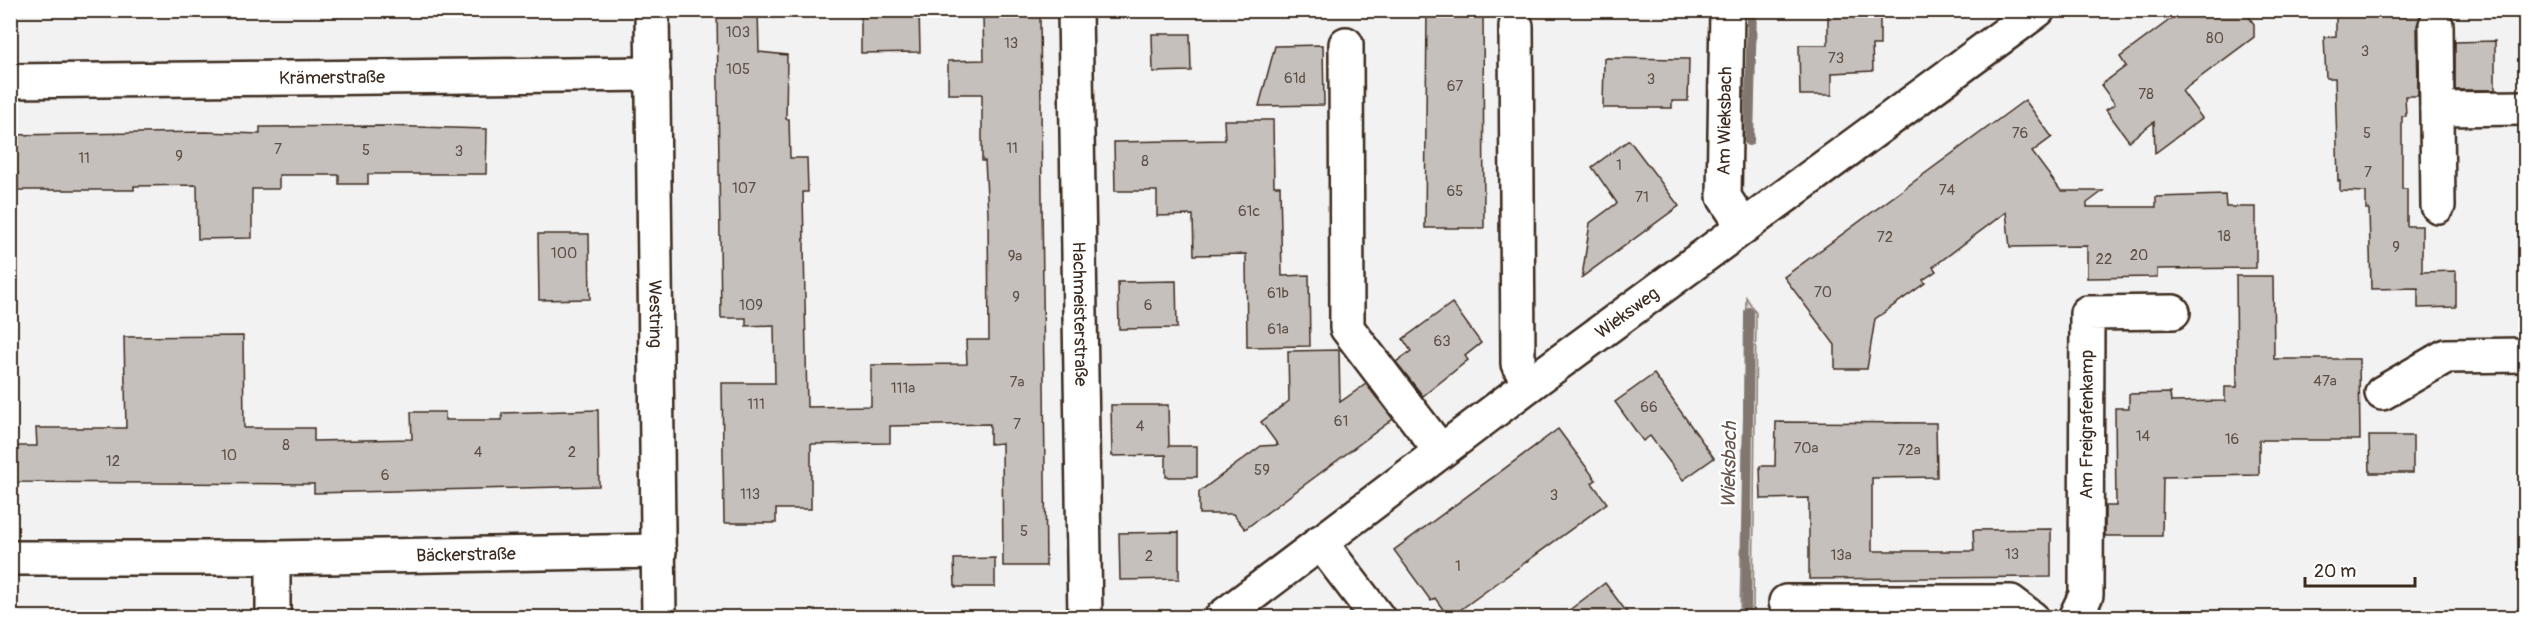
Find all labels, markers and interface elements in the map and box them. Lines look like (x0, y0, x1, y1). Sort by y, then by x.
house number: 103 (726, 23, 750, 42)
house number: 80 (2206, 29, 2224, 48)
house number: 13 (1004, 34, 1018, 53)
house number: 3 (2361, 42, 2369, 61)
house number: 73 (1828, 49, 1844, 68)
house number: 105 (726, 60, 750, 79)
street label: Krämerstraße (279, 65, 385, 90)
street label: Am Wieksbach (1713, 66, 1737, 176)
house number: 61d (1284, 69, 1306, 88)
house number: 3 (1647, 70, 1655, 89)
house number: 67 (1447, 77, 1463, 96)
house number: 78 (2138, 85, 2154, 104)
house number: 76 (2012, 124, 2028, 143)
house number: 5 (2363, 124, 2371, 143)
house number: 11 (1006, 139, 1018, 158)
house number: 7 (274, 140, 282, 159)
house number: 5 (362, 141, 370, 160)
house number: 3 (455, 142, 463, 161)
house number: 9 (175, 147, 183, 166)
house number: 11 (78, 149, 90, 168)
house number: 8 (1141, 152, 1149, 171)
house number: 1 (1616, 156, 1622, 175)
house number: 7 (2364, 163, 2372, 182)
house number: 107 (732, 179, 756, 198)
house number: 74 (1939, 181, 1956, 200)
house number: 65 (1447, 182, 1463, 201)
house number: 71 (1635, 188, 1649, 207)
house number: 61c (1238, 202, 1260, 221)
house number: 18 (2217, 227, 2231, 246)
house number: 72 (1877, 228, 1893, 247)
house number: 9 (2392, 238, 2400, 257)
street label: Hachmeisterstraße (1067, 241, 1093, 387)
house number: 100 (551, 244, 577, 263)
house number: 20 (2130, 246, 2148, 265)
house number: 9a (1008, 247, 1022, 266)
house number: 22 (2096, 250, 2112, 269)
street label: Westring (644, 280, 667, 348)
street label: Wieksweg (1591, 282, 1663, 344)
house number: 70 (1814, 283, 1832, 302)
house number: 61b (1267, 284, 1289, 303)
house number: 9 (1012, 288, 1020, 307)
house number: 109 (739, 296, 763, 315)
house number: 6 (1144, 296, 1152, 315)
house number: 61a (1267, 320, 1289, 339)
house number: 63 (1433, 332, 1451, 351)
street label: Am Freigrafenkamp (2075, 350, 2098, 499)
house number: 47a (2313, 372, 2337, 391)
house number: 7a (1010, 373, 1024, 392)
house number: 111a (891, 379, 915, 398)
house number: 111 (747, 395, 765, 414)
house number: 66 (1640, 398, 1658, 417)
house number: 61 (1334, 412, 1348, 431)
house number: 7 (1013, 415, 1021, 434)
house number: 4 (1136, 417, 1145, 436)
water label: Wieksbach (1716, 420, 1742, 508)
house number: 14 (2136, 427, 2151, 446)
house number: 16 (2225, 430, 2239, 449)
house number: 8 (282, 436, 290, 455)
house number: 70a (1793, 439, 1819, 458)
house number: 72a (1897, 441, 1921, 460)
house number: 4 (474, 443, 483, 462)
house number: 2 (568, 443, 576, 462)
house number: 10 (221, 446, 237, 465)
house number: 12 (106, 452, 120, 471)
house number: 59 (1254, 461, 1270, 480)
house number: 6 (381, 466, 389, 485)
house number: 113 (740, 485, 760, 504)
house number: 3 (1550, 486, 1558, 505)
house number: 5 (1020, 522, 1028, 541)
street label: Bäckerstraße (416, 542, 516, 567)
house number: 13 (2005, 545, 2019, 564)
house number: 13a (1830, 546, 1852, 565)
house number: 2 (1145, 547, 1153, 566)
scale bar (2305, 550, 2414, 588)
house number: 1 (1455, 557, 1461, 576)
text: 20 m (2314, 560, 2356, 583)

